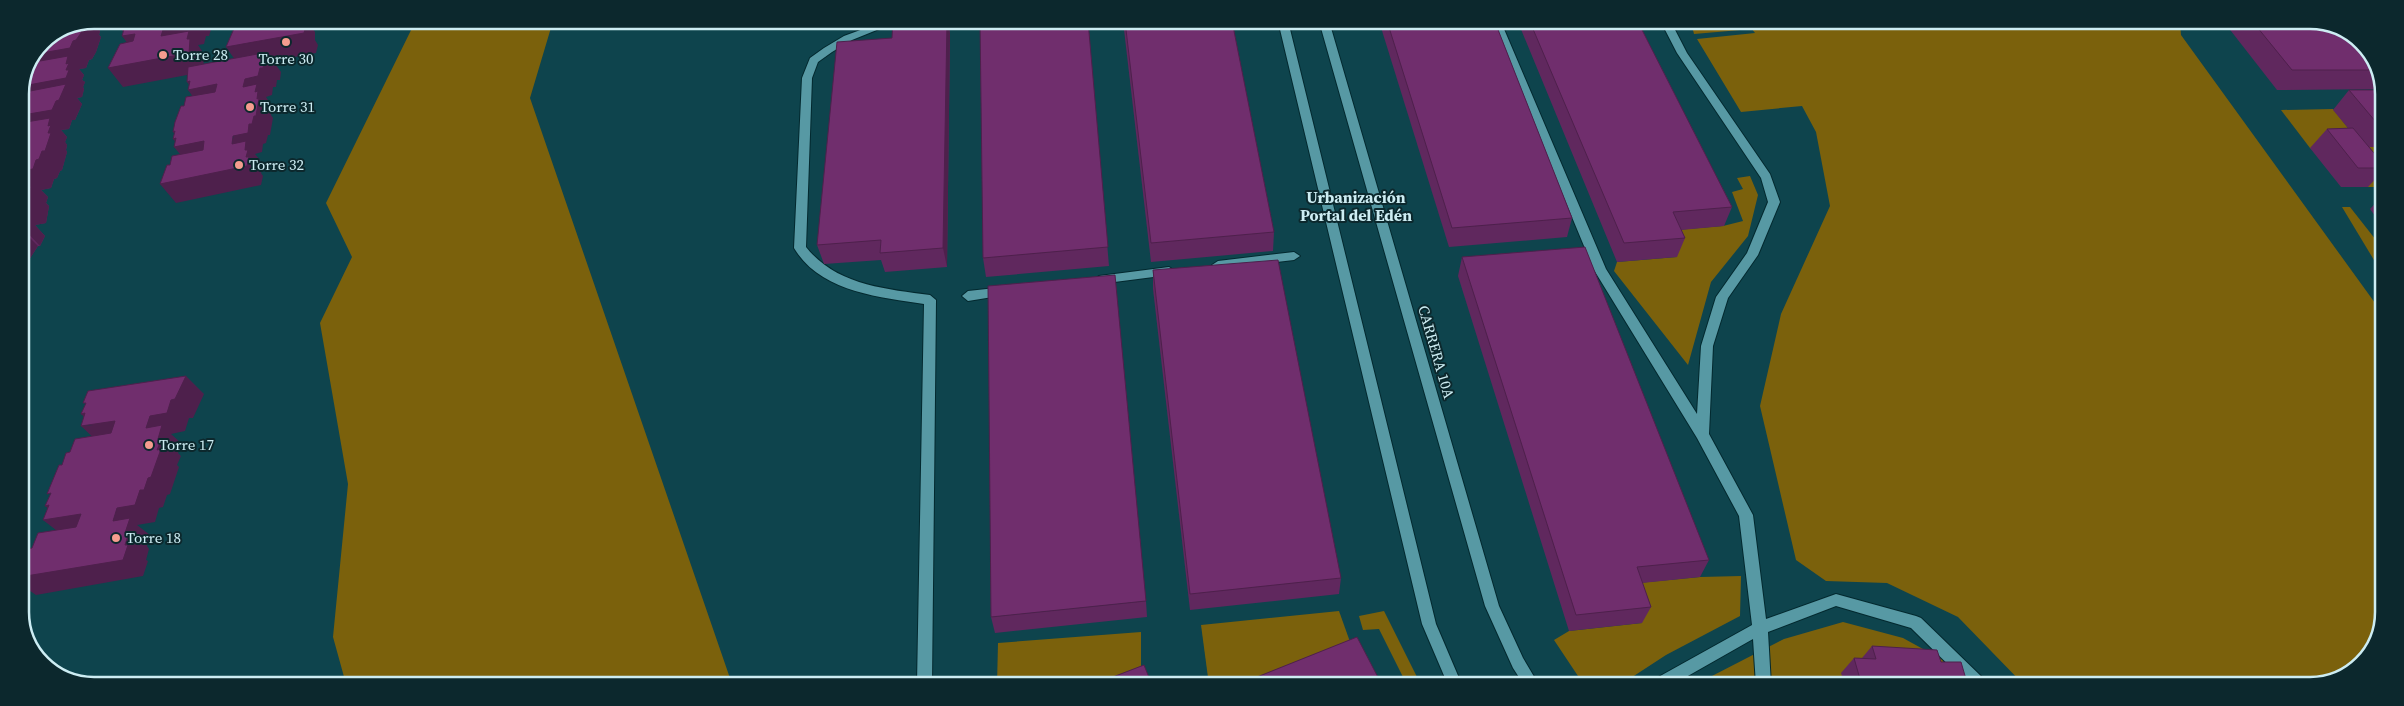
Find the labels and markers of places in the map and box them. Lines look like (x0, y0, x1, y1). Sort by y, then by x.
marker: Torre 30 (280, 36, 292, 48)
place label: Torre 28 (173, 44, 228, 65)
place label: Torre 30 (259, 48, 313, 69)
marker: Torre 28 (157, 49, 169, 61)
place label: Torre 31 (260, 96, 315, 117)
marker: Torre 31 (244, 101, 256, 113)
place label: Torre 32 (249, 154, 304, 175)
marker: Torre 32 (233, 159, 245, 171)
place label: Torre 17 (159, 434, 214, 455)
marker: Torre 17 (143, 439, 155, 451)
place label: Torre 18 (126, 527, 181, 548)
marker: Torre 18 (110, 532, 122, 544)

